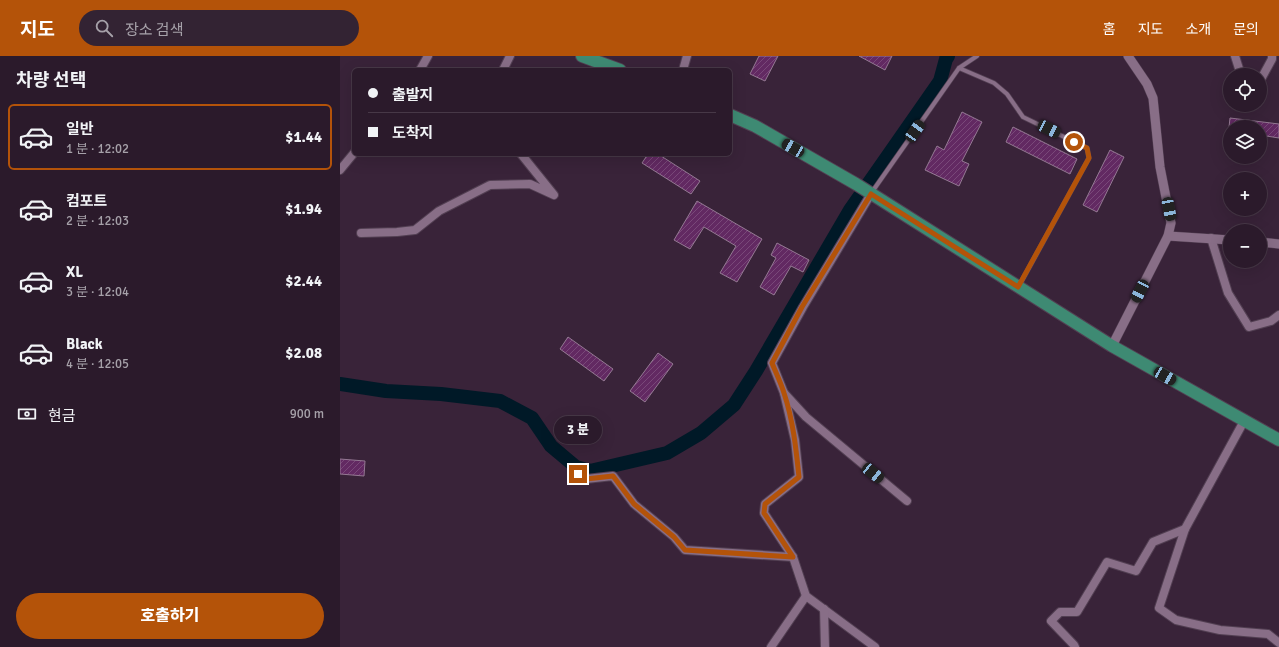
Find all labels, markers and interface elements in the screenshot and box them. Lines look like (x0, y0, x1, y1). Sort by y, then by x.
search box (79, 10, 359, 46)
icon: search (93, 17, 115, 39)
text: 지도 (20, 18, 55, 42)
text: 장소 검색 (125, 21, 183, 39)
text: 홈 (1103, 21, 1116, 38)
text: 지도 (1138, 21, 1163, 38)
text: 소개 (1185, 21, 1211, 38)
text: 문의 (1233, 21, 1259, 38)
map controls (1223, 68, 1267, 268)
button: locate (1223, 68, 1267, 112)
text: 차량 선택 (16, 69, 86, 91)
text: 출발지 (392, 86, 433, 104)
car (903, 118, 927, 144)
car (1036, 118, 1062, 140)
icon: car (18, 119, 54, 155)
text: 일반 (66, 120, 94, 138)
button: layers (1223, 120, 1267, 164)
text: 도착지 (392, 124, 433, 142)
text: $1.44 (285, 128, 322, 146)
route start (1065, 133, 1083, 151)
car (780, 137, 806, 159)
text: 1 분 · 12:02 (66, 141, 129, 157)
button: + (1223, 172, 1267, 216)
icon: car (18, 191, 54, 227)
text: 컴포트 (66, 192, 107, 210)
car (1161, 196, 1177, 222)
text: $1.94 (285, 200, 322, 218)
text: 2 분 · 12:03 (66, 213, 129, 229)
button: − (1223, 224, 1267, 268)
icon: car (18, 263, 54, 299)
text: XL (66, 263, 83, 281)
text: $2.44 (285, 272, 322, 290)
car (1129, 278, 1151, 304)
text: 3 분 · 12:04 (66, 284, 129, 300)
icon: car (18, 335, 54, 371)
text: Black (66, 335, 103, 353)
text: $2.08 (285, 344, 322, 362)
text: 4 분 · 12:05 (66, 356, 129, 372)
car (1152, 365, 1178, 387)
icon: cash (16, 403, 38, 425)
text: 900 m (290, 406, 324, 422)
text: 현금 (48, 407, 76, 425)
callout: 3 분 (554, 416, 602, 444)
text: 3 분 (567, 422, 589, 438)
car (860, 461, 886, 485)
route end (569, 465, 587, 483)
button: 호출하기 (16, 593, 324, 639)

